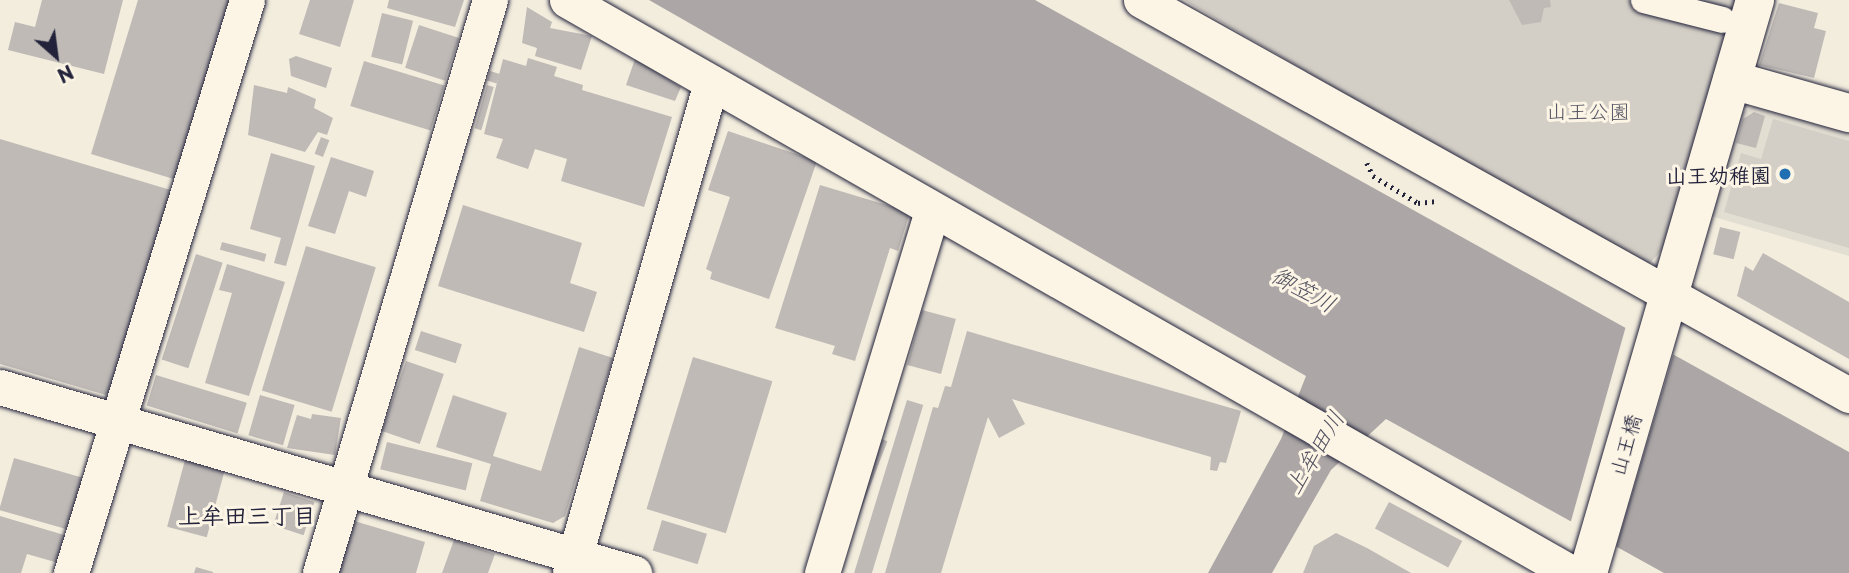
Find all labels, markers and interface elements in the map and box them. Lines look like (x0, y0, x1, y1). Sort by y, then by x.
north arrow (21, 21, 91, 91)
text: N (53, 59, 79, 90)
park label: 山王公園 (1546, 97, 1630, 123)
place label: 山王幼稚園 (1666, 161, 1771, 187)
marker: 山王幼稚園 (1777, 166, 1793, 182)
water label: 御笠川 (1267, 260, 1341, 318)
water label: 上牟田川 (1278, 405, 1350, 499)
street label: 山王橋 (1603, 411, 1645, 479)
district label: 上牟田三丁目 (178, 501, 316, 529)

